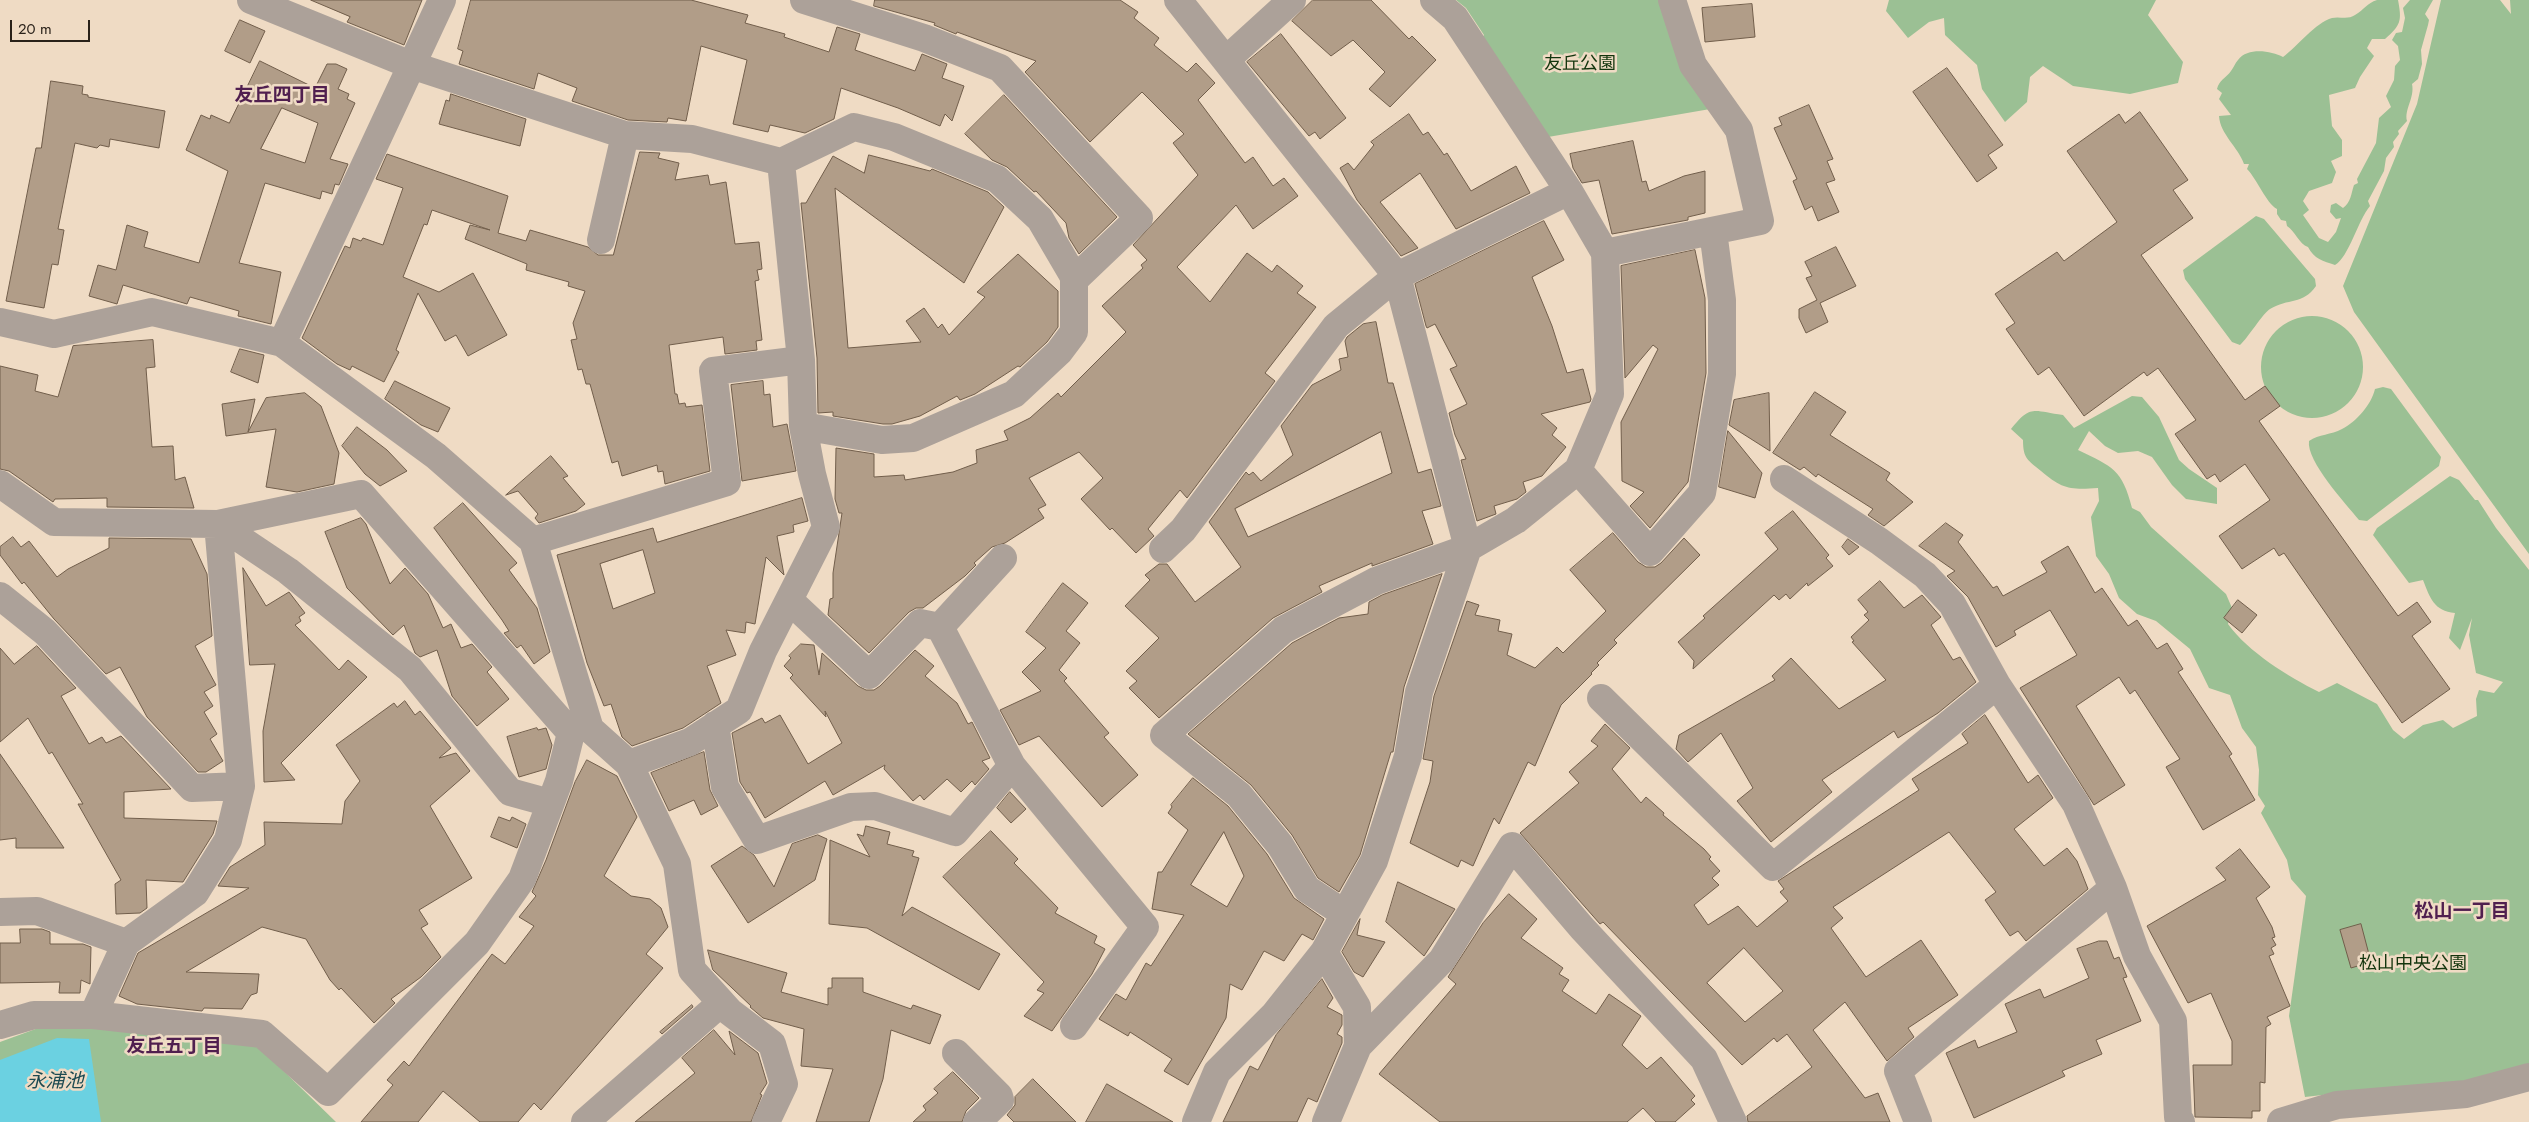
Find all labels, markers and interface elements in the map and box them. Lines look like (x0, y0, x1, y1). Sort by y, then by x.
scale bar (12, 10, 92, 42)
text: 20 m (18, 18, 52, 40)
park label: 友丘公園 (1544, 54, 1616, 76)
district label: 友丘四丁目 (235, 85, 329, 107)
district label: 松山一丁目 (2415, 901, 2509, 923)
park label: 松山中央公園 (2359, 954, 2467, 976)
district label: 友丘五丁目 (127, 1036, 221, 1058)
water label: 永浦池 (27, 1071, 83, 1093)

